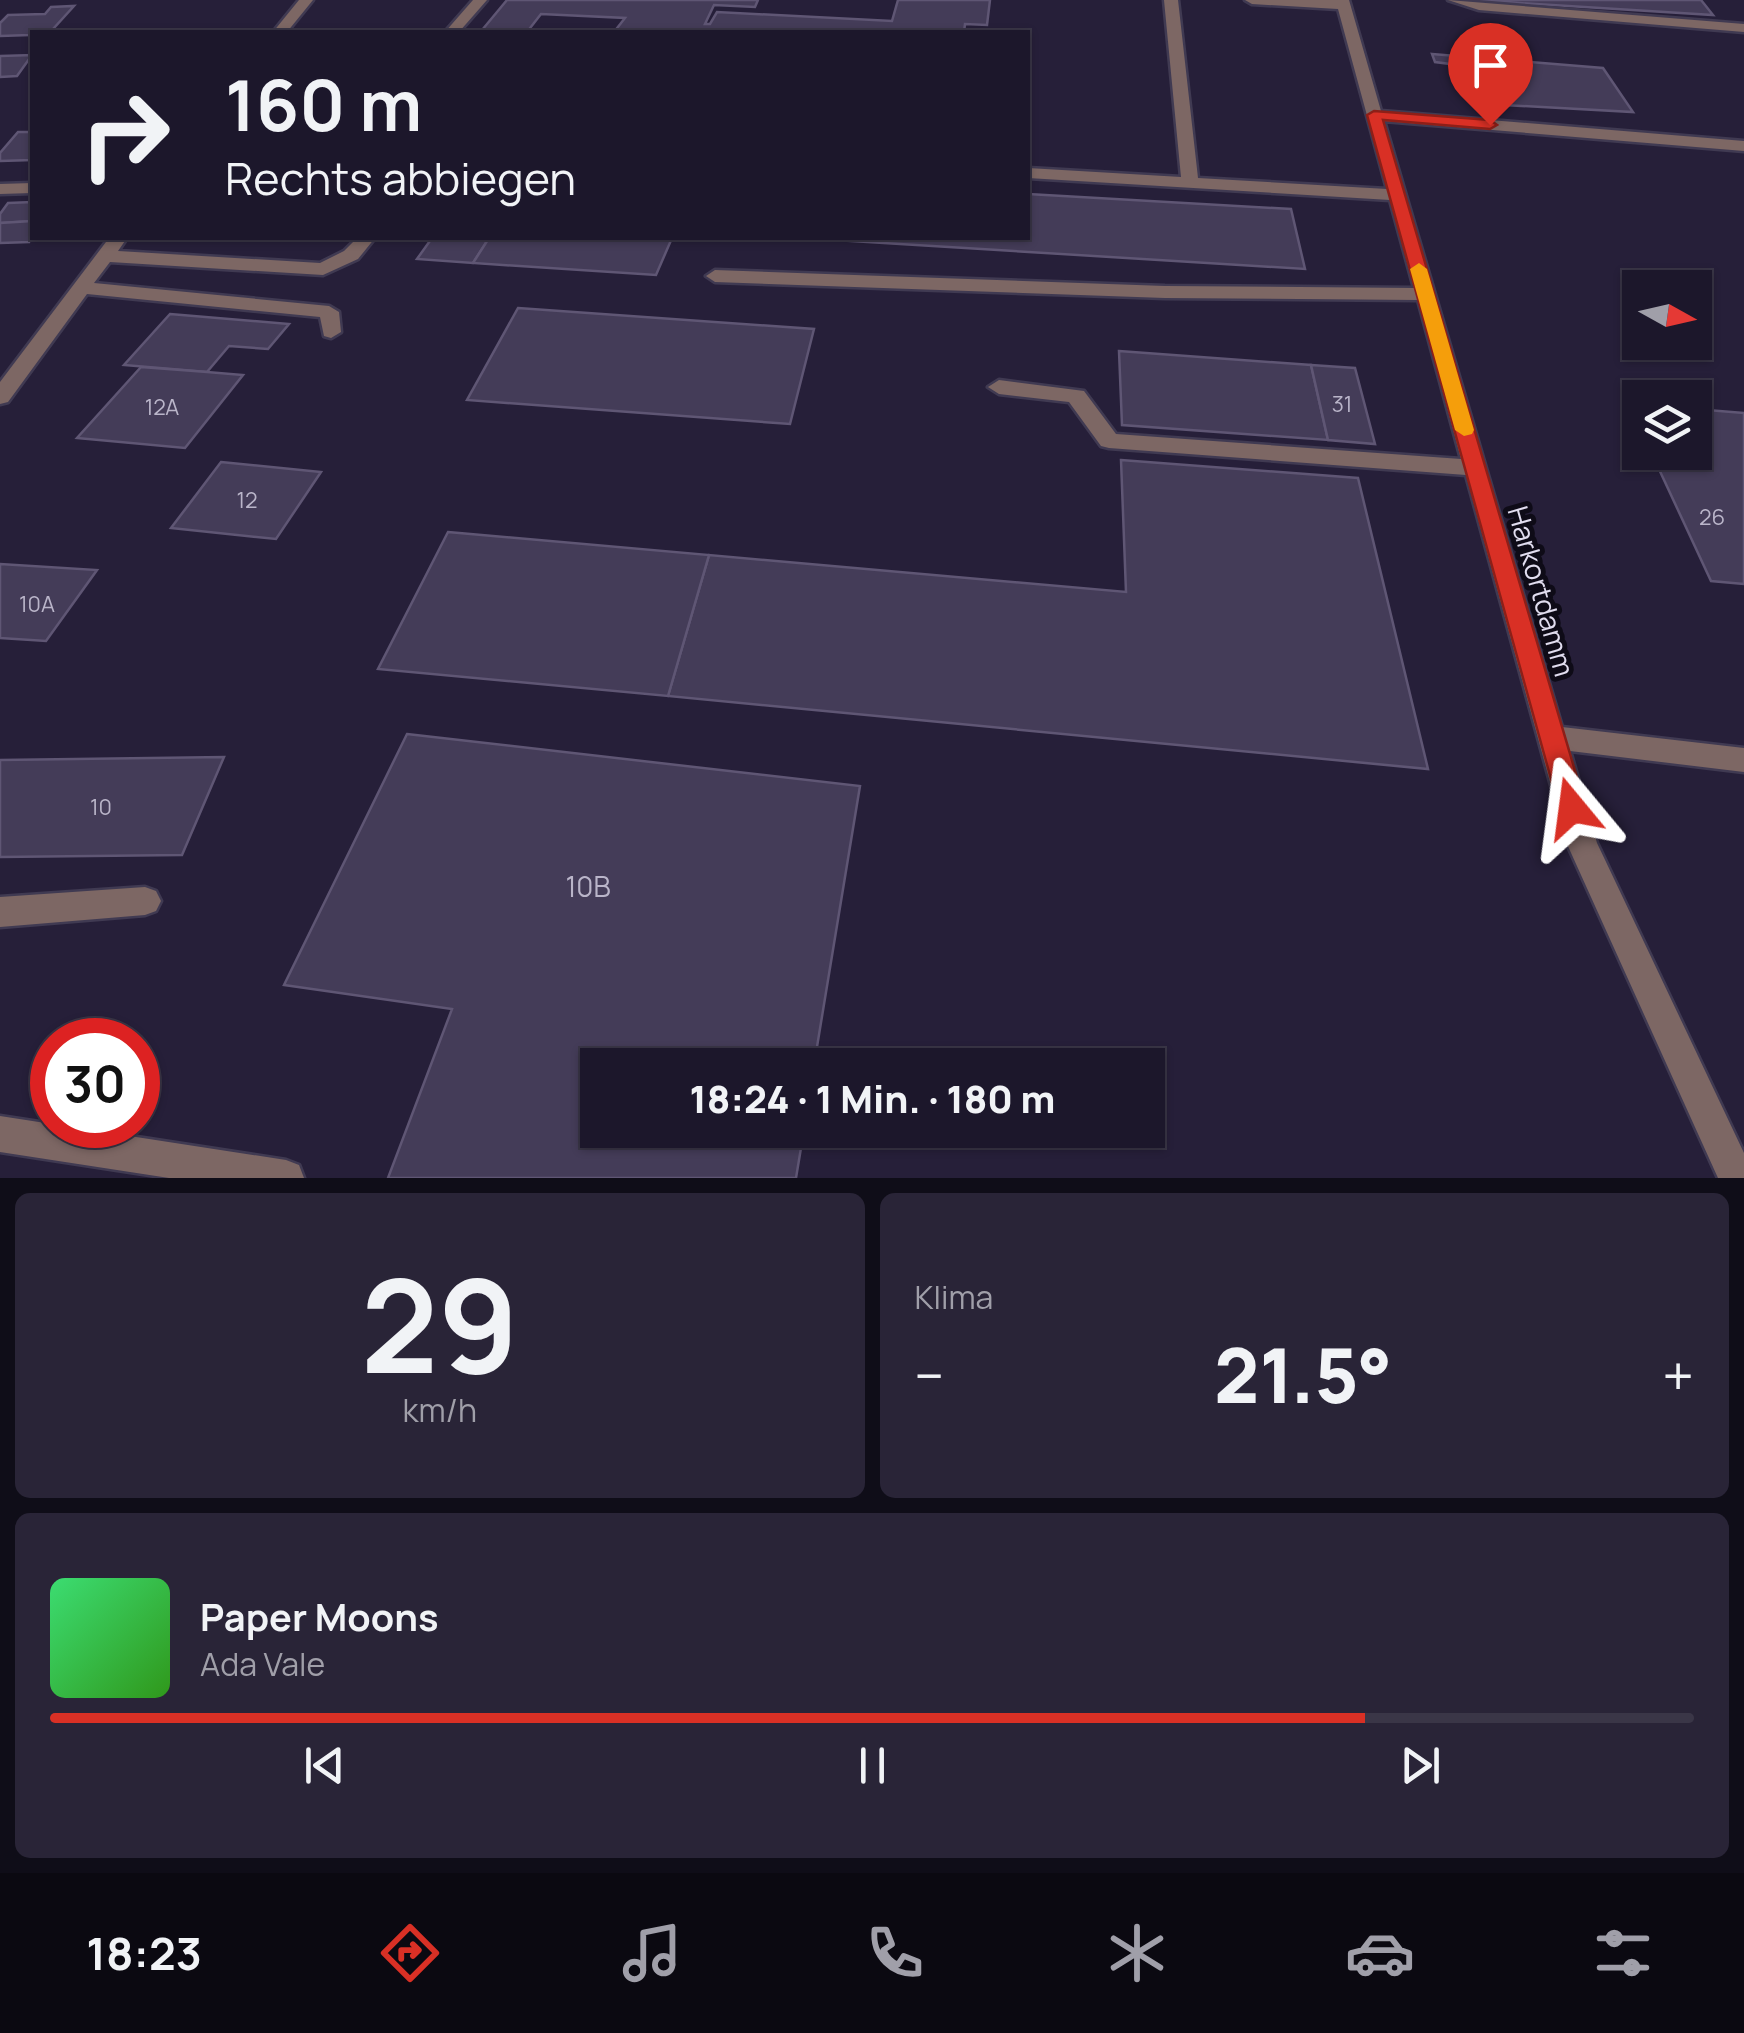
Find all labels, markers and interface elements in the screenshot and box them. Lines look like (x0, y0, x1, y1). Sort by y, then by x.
pin (1448, 23, 1533, 126)
icon: arrive (1463, 38, 1518, 93)
text: 160 m (225, 56, 422, 152)
icon: right (60, 70, 190, 200)
text: Rechts abbiegen (225, 147, 576, 209)
north arrow (1622, 270, 1712, 360)
map controls (1622, 270, 1712, 470)
button: layers (1622, 380, 1712, 470)
house number: 31 (1332, 389, 1352, 419)
house number: 12A (145, 392, 179, 422)
house number: 12 (236, 485, 258, 515)
street label: Harkortdamm (1500, 501, 1584, 681)
house number: 26 (1699, 502, 1725, 532)
house number: 10A (19, 589, 55, 619)
position arrow (1520, 756, 1624, 860)
house number: 10 (90, 792, 112, 822)
house number: 10B (565, 867, 611, 905)
speed limit sign: 30 (30, 1018, 160, 1148)
text: 18:24 · 1 Min. · 180 m (690, 1072, 1055, 1124)
text: 29 (361, 1234, 519, 1412)
text: Klima (915, 1275, 993, 1319)
text: 21.5° (1214, 1323, 1392, 1426)
text: − (915, 1337, 944, 1413)
text: + (1662, 1337, 1694, 1413)
text: km/h (403, 1388, 477, 1432)
text: Paper Moons (200, 1590, 439, 1642)
text: Ada Vale (200, 1642, 325, 1686)
icon: previous (297, 1738, 352, 1793)
icon: pause (845, 1738, 900, 1793)
icon: next (1393, 1738, 1448, 1793)
icon: directions (375, 1918, 445, 1988)
icon: music (617, 1918, 687, 1988)
icon: phone (860, 1918, 930, 1988)
icon: climate (1102, 1918, 1172, 1988)
icon: car (1345, 1918, 1415, 1988)
icon: filters (1588, 1918, 1658, 1988)
text: 18:23 (86, 1922, 202, 1984)

